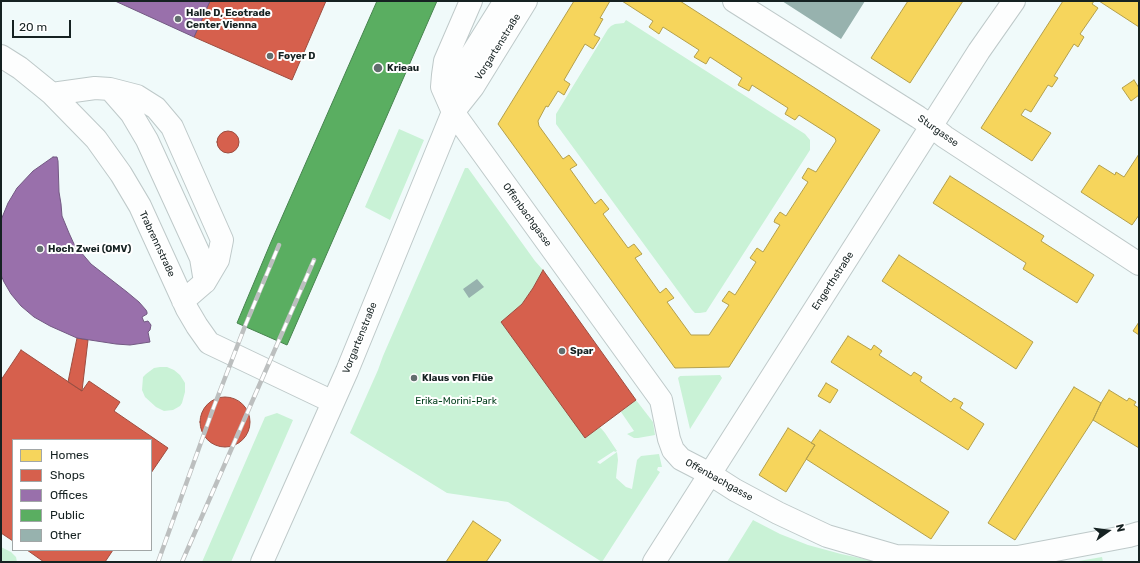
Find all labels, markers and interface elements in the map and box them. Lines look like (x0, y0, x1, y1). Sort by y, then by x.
place label: Halle D, Ecotrade Center Vienna (186, 7, 271, 30)
scale bar (14, 12, 73, 38)
street label: Vorgartenstraße (473, 12, 523, 82)
marker: Halle D, Ecotrade Center Vienna (173, 14, 183, 24)
text: 20 m (19, 20, 47, 34)
place label: Foyer D (278, 50, 316, 62)
marker: Foyer D (265, 51, 275, 61)
marker: Krieau (372, 62, 384, 74)
place label: Krieau (387, 62, 419, 74)
street label: Sturgasse (915, 113, 961, 149)
street label: Offenbachgasse (500, 181, 554, 249)
street label: Trabrennstraße (136, 209, 178, 279)
place label: Hoch Zwei (OMV) (48, 243, 131, 255)
marker: Hoch Zwei (OMV) (35, 244, 45, 254)
street label: Engerthstraße (810, 250, 856, 312)
street label: Vorgartenstraße (340, 300, 380, 376)
place label: Spar (570, 345, 593, 357)
marker: Spar (557, 346, 567, 356)
place label: Klaus von Flüe (422, 372, 493, 384)
marker: Klaus von Flüe (409, 373, 419, 383)
park label: Erika-Morini-Park (415, 395, 497, 407)
legend (12, 439, 152, 551)
text: Homes (50, 448, 89, 462)
street label: Offenbachgasse (683, 456, 755, 504)
text: Shops (50, 468, 85, 482)
text: Offices (50, 488, 88, 502)
text: Public (50, 508, 85, 522)
north arrow (1088, 511, 1128, 551)
text: N (1113, 523, 1127, 533)
text: Other (50, 528, 81, 542)

